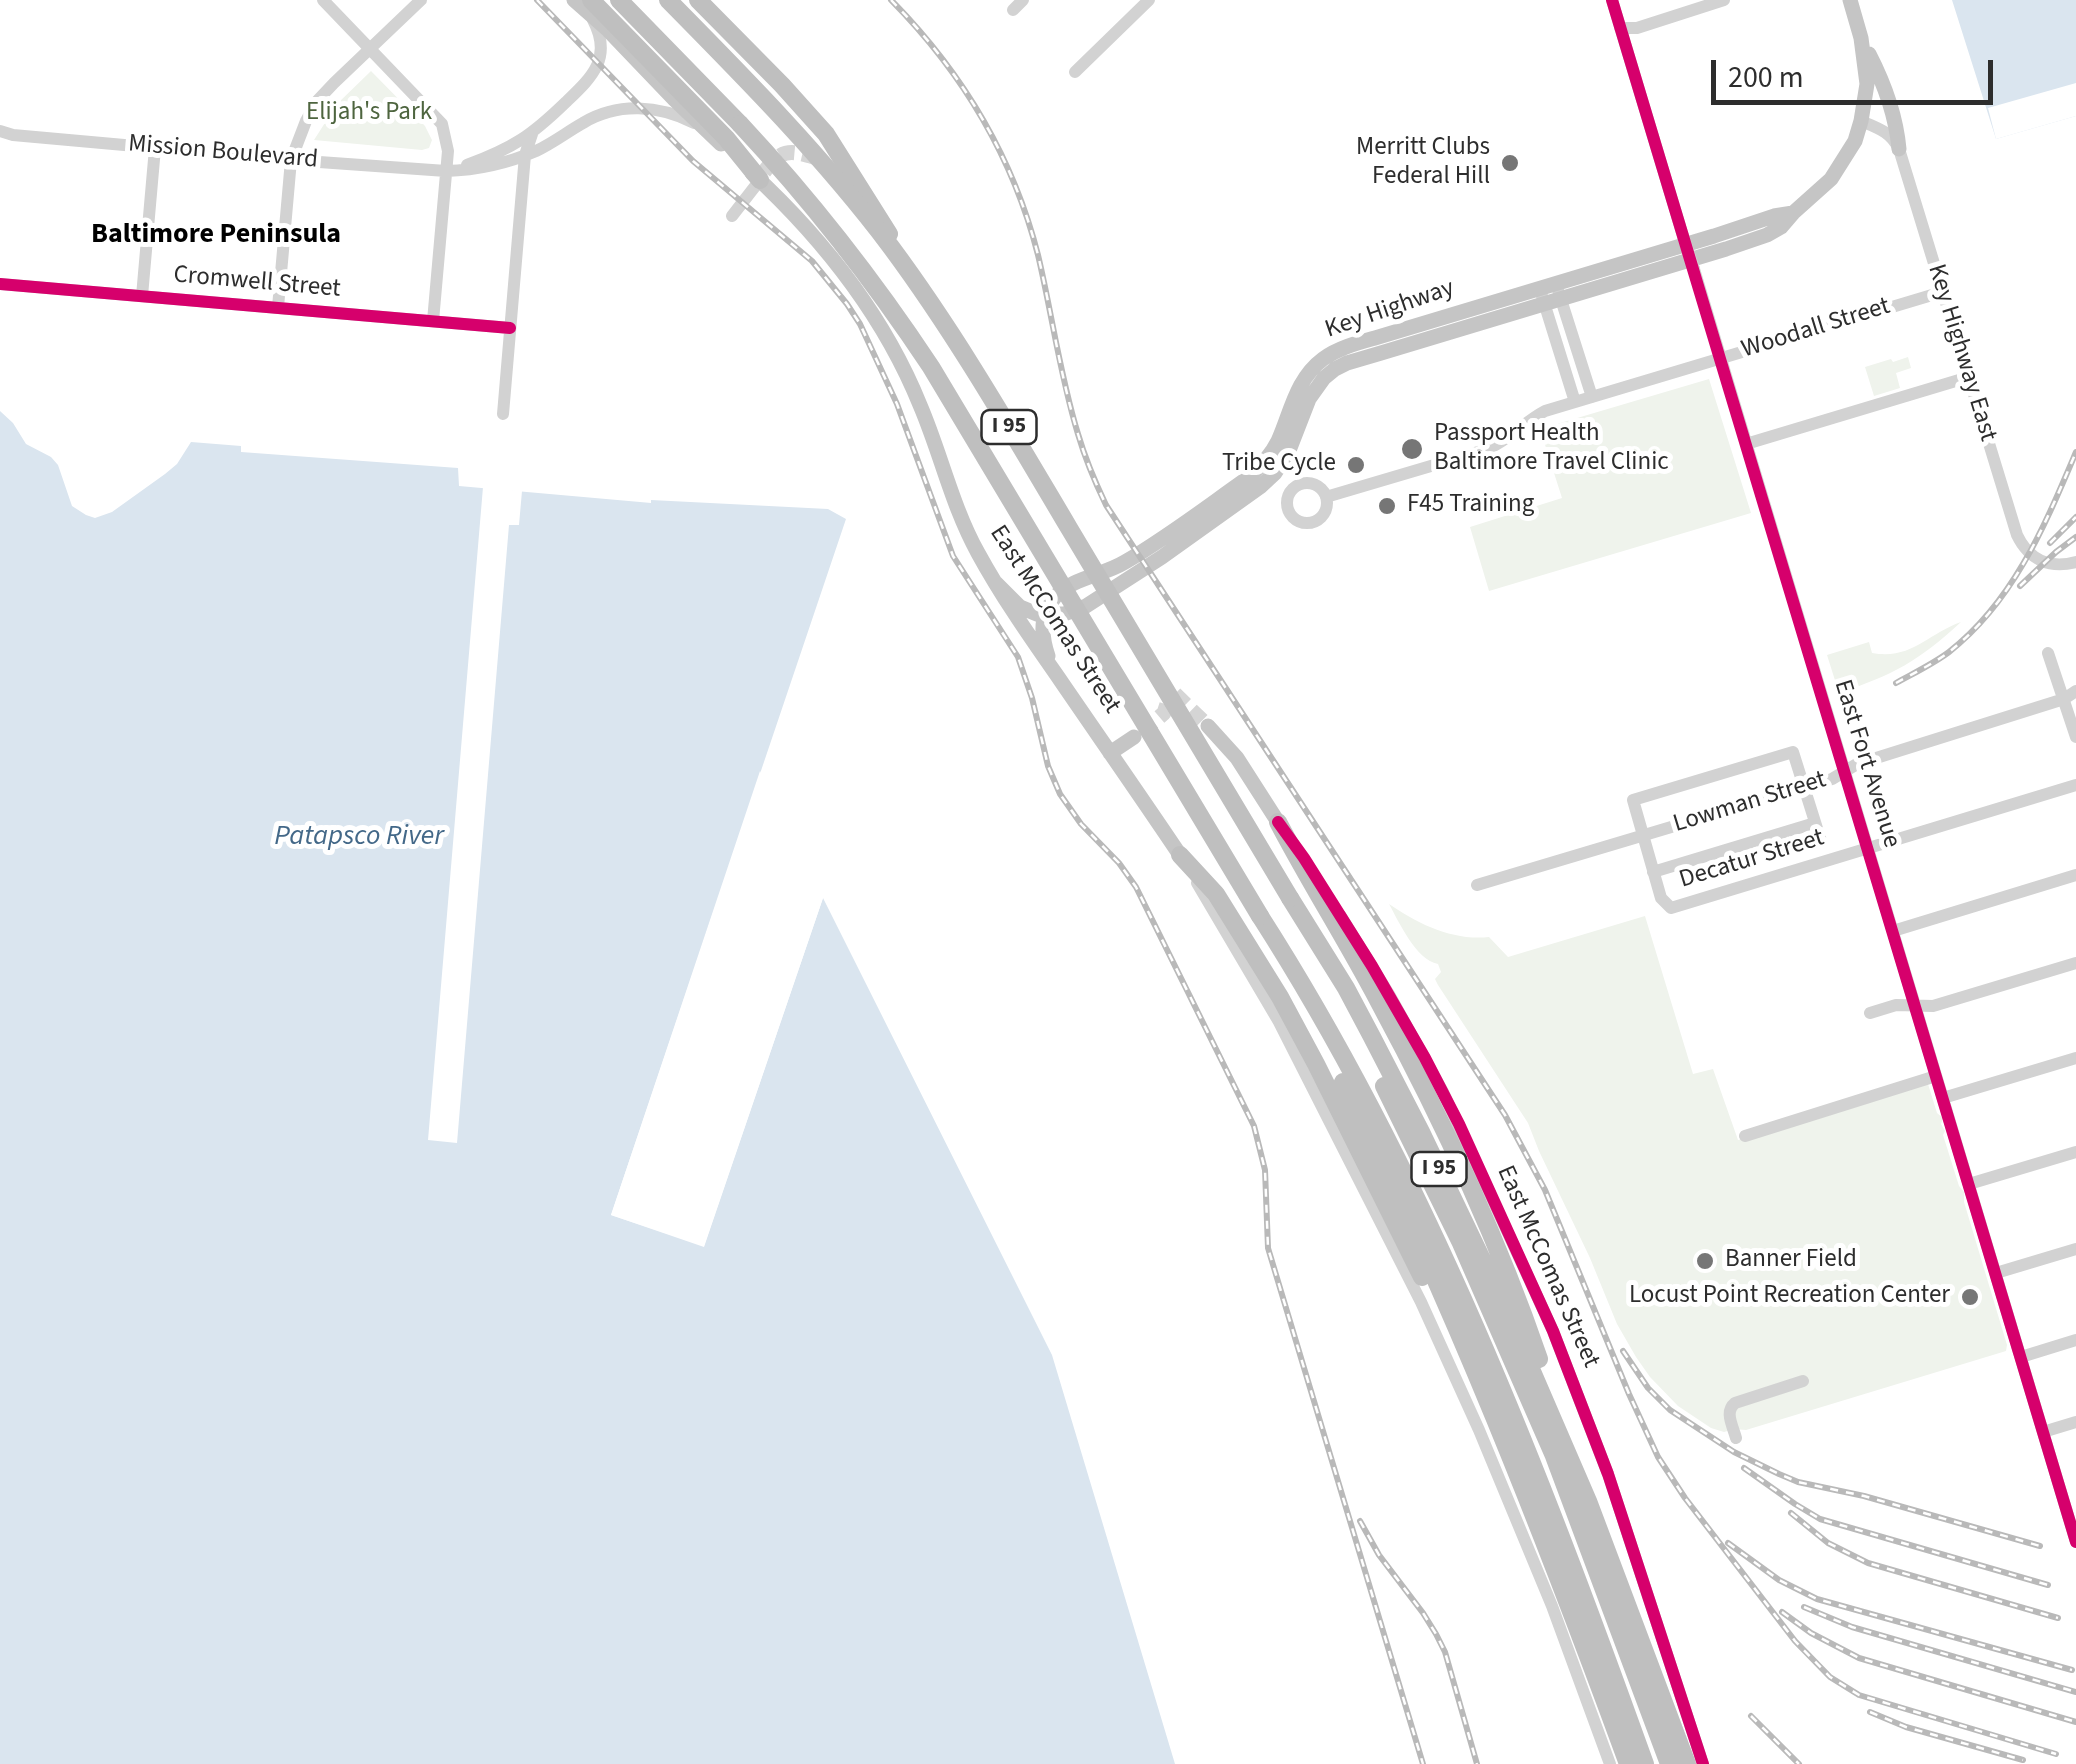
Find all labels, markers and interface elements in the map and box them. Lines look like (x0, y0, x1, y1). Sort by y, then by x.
scale bar (1716, 40, 1998, 102)
text: 200 m (1728, 56, 1804, 99)
park label: Elijah's Park (306, 99, 432, 129)
street label: Mission Boulevard (127, 130, 319, 176)
place label: Merritt Clubs Federal Hill (1356, 134, 1490, 193)
marker: Merritt Clubs Federal Hill (1499, 152, 1521, 174)
district label: Baltimore Peninsula (91, 219, 341, 253)
street label: Cromwell Street (172, 261, 342, 305)
street label: Key Highway East (1920, 261, 2002, 445)
street label: Key Highway (1322, 274, 1458, 346)
street label: Woodall Street (1738, 292, 1894, 366)
road number: I 95 (982, 410, 1036, 444)
place label: Passport Health Baltimore Travel Clinic (1434, 420, 1669, 479)
marker: Passport Health Baltimore Travel Clinic (1399, 436, 1425, 462)
place label: Tribe Cycle (1222, 450, 1336, 480)
marker: Tribe Cycle (1345, 454, 1367, 476)
place label: F45 Training (1407, 491, 1534, 521)
marker: F45 Training (1376, 495, 1398, 517)
street label: East McComas Street (982, 520, 1126, 720)
street label: East Fort Avenue (1826, 676, 1906, 852)
street label: Lowman Street (1670, 766, 1830, 840)
water label: Patapsco River (274, 821, 444, 855)
street label: Decatur Street (1676, 824, 1828, 896)
road number: I 95 (1412, 1152, 1466, 1186)
street label: East McComas Street (1489, 1161, 1605, 1373)
place label: Banner Field (1725, 1246, 1857, 1276)
marker: Banner Field (1694, 1250, 1716, 1272)
place label: Locust Point Recreation Center (1629, 1282, 1950, 1312)
marker: Locust Point Recreation Center (1959, 1286, 1981, 1308)

